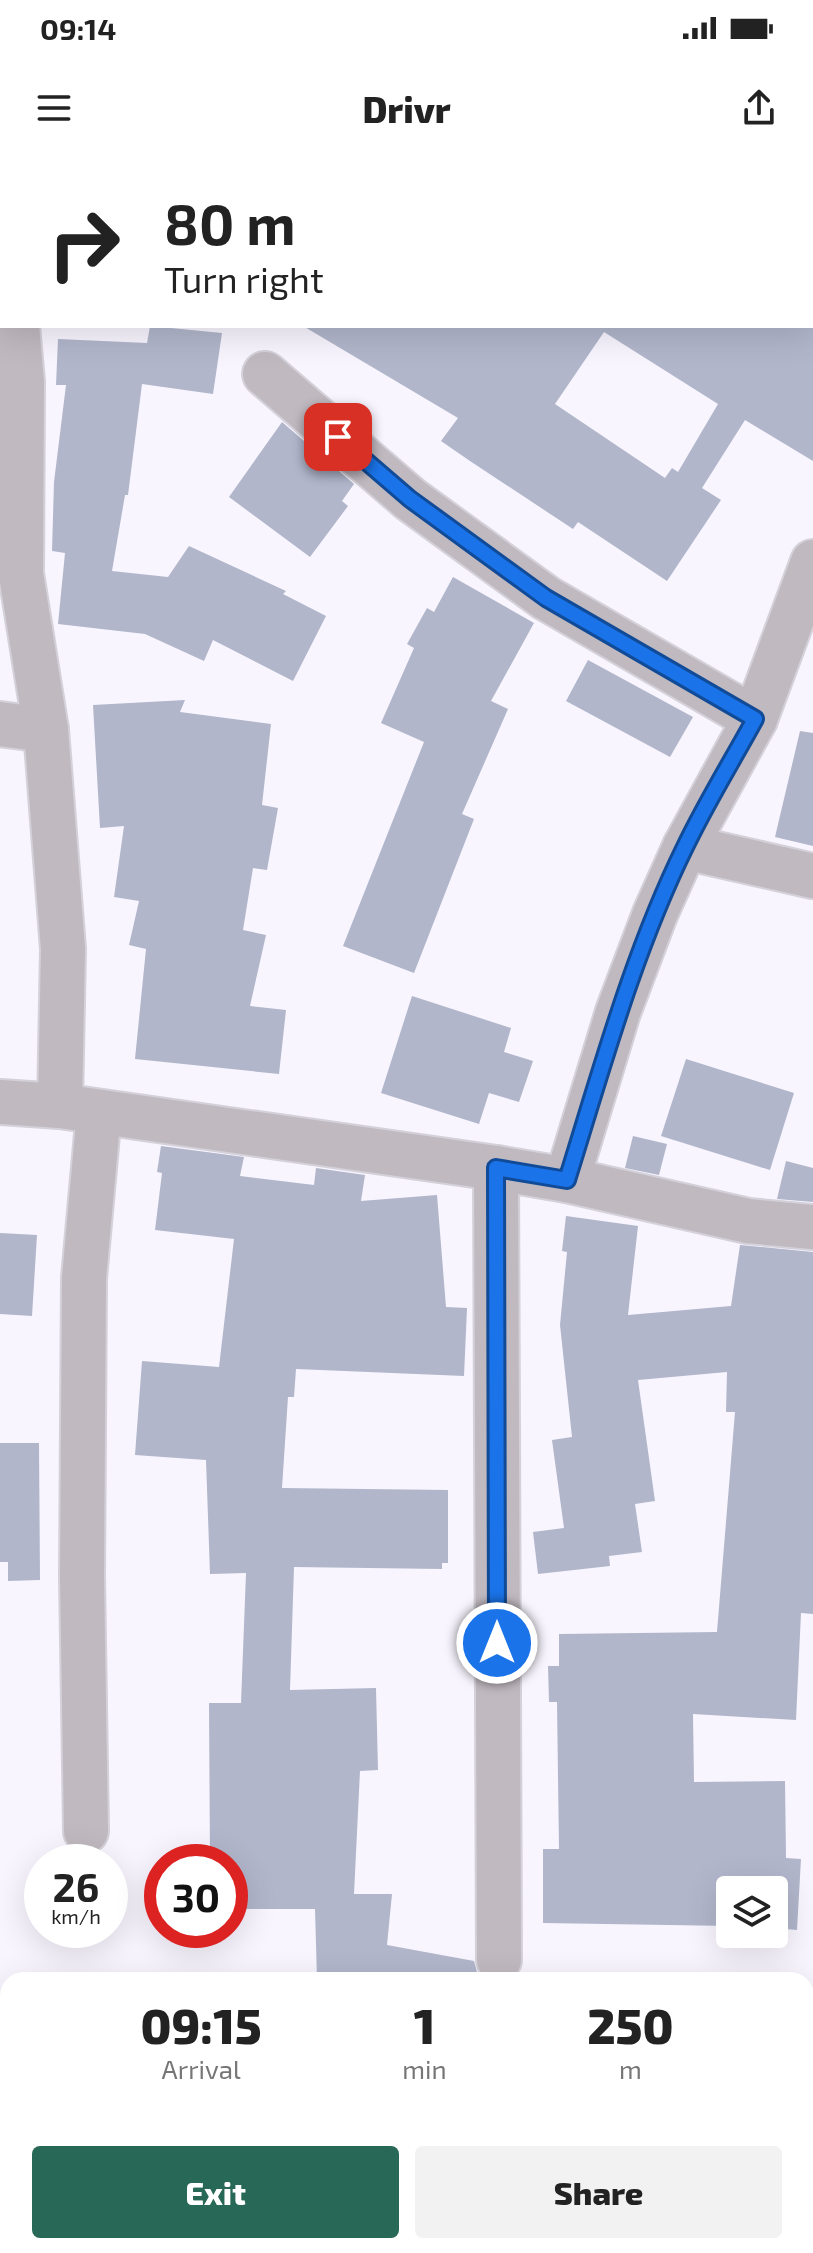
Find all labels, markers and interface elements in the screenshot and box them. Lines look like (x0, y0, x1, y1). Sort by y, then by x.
text: 09:14 (40, 10, 116, 46)
icon: menu (32, 86, 76, 130)
icon: share (737, 86, 781, 130)
text: Drivr (362, 87, 451, 130)
text: 80 m (164, 189, 296, 256)
icon: right (32, 192, 136, 296)
text: Turn right (164, 257, 324, 300)
pin (304, 403, 372, 471)
icon: arrive (316, 415, 360, 459)
position arrow (455, 1601, 539, 1685)
speed limit sign: 30 (144, 1844, 248, 1948)
text: 26 (53, 1862, 99, 1910)
map controls (716, 1876, 788, 1948)
button: layers (716, 1876, 788, 1948)
text: km/h (51, 1904, 101, 1928)
text: 09:15 (141, 1996, 262, 2054)
text: 1 (414, 1996, 435, 2054)
text: 250 (587, 1996, 673, 2054)
text: Arrival (162, 2053, 241, 2084)
text: min (402, 2053, 447, 2084)
text: m (619, 2053, 642, 2084)
button: Exit (32, 2146, 399, 2238)
button: Share (415, 2146, 782, 2238)

